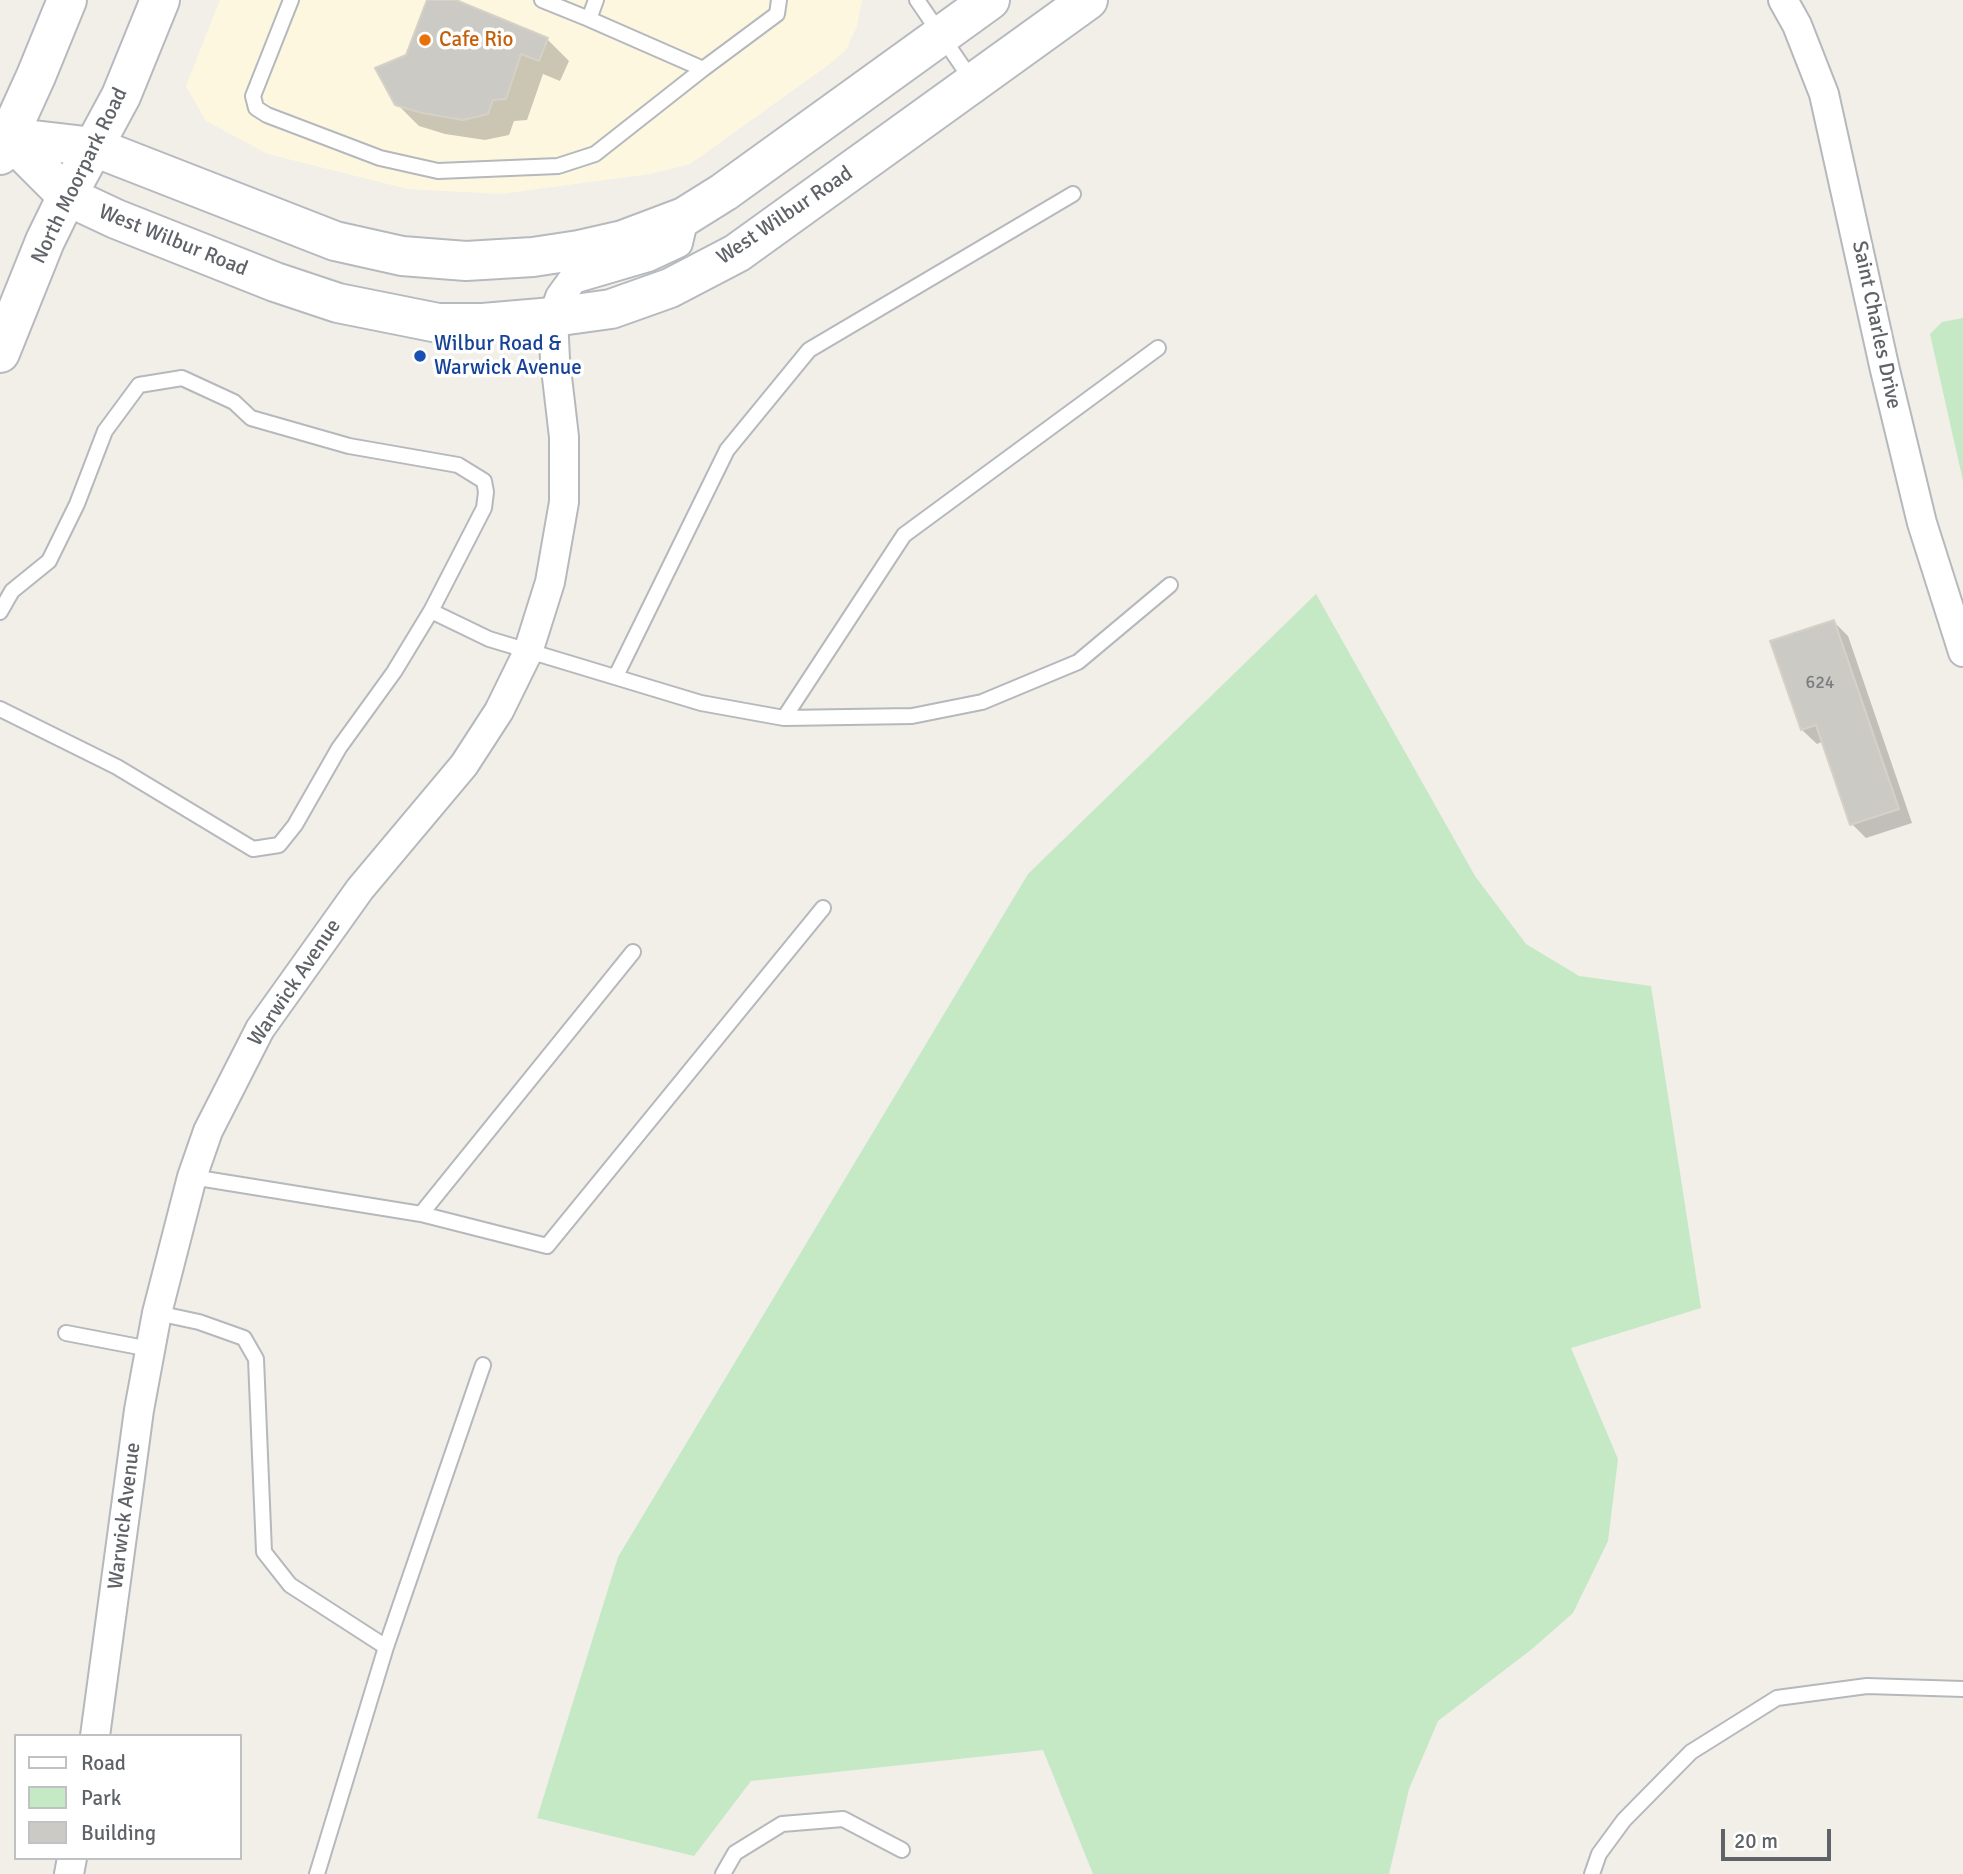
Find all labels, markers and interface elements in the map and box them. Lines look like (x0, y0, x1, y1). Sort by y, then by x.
place label: Cafe Rio (439, 27, 513, 53)
marker: Cafe Rio (417, 32, 433, 48)
street label: North Moorpark Road (26, 84, 134, 268)
street label: West Wilbur Road (712, 161, 858, 271)
street label: West Wilbur Road (95, 200, 251, 282)
street label: Saint Charles Drive (1846, 239, 1906, 411)
place label: Wilbur Road & Warwick Avenue (434, 331, 582, 381)
marker: Wilbur Road & Warwick Avenue (412, 348, 428, 364)
house number: 624 (1805, 672, 1835, 694)
street label: Warwick Avenue (243, 915, 347, 1051)
street label: Warwick Avenue (103, 1441, 147, 1591)
legend (14, 1734, 242, 1860)
text: Road (81, 1750, 126, 1776)
text: Park (81, 1785, 121, 1811)
scale bar (1725, 1814, 1835, 1858)
text: Building (81, 1820, 156, 1846)
text: 20 m (1734, 1828, 1778, 1854)

